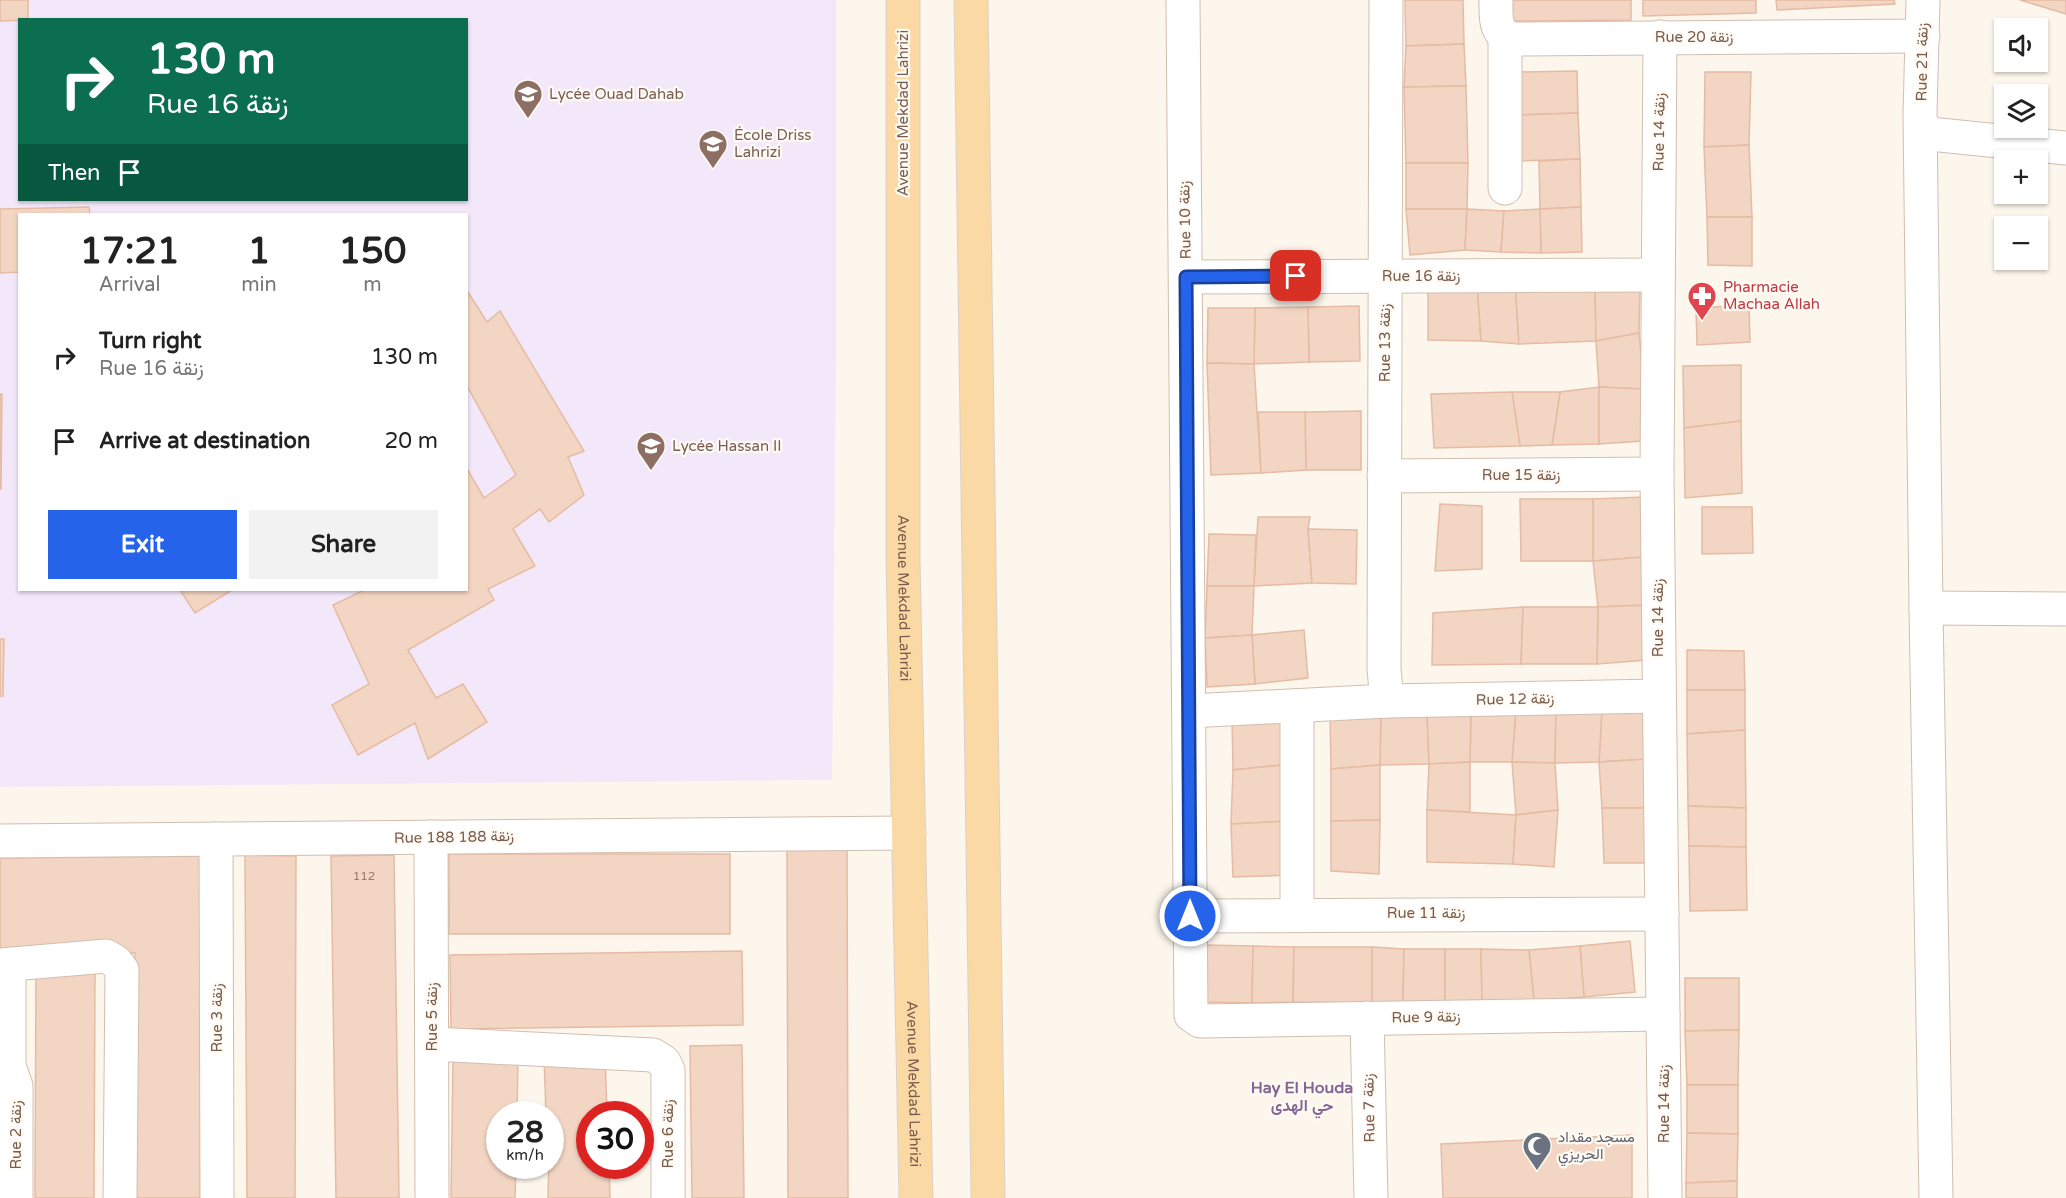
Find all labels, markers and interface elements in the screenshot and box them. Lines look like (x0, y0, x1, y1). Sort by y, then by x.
map controls (1994, 18, 2048, 270)
button: sound (1994, 18, 2048, 72)
street label: Rue 21 زنقة (1912, 23, 1932, 101)
street label: Rue 20 زنقة (1655, 28, 1733, 46)
street label: Avenue Mekdad Lahrizi (894, 30, 912, 196)
text: 130 m (147, 34, 276, 85)
icon: right (48, 42, 126, 120)
school or university icon: Lycée Ouad Dahab (512, 78, 544, 120)
button: layers (1994, 84, 2048, 138)
place label: Lycée Ouad Dahab (549, 85, 684, 103)
text: Rue 16 زنقة (147, 88, 288, 121)
street label: Rue 14 زنقة (1649, 93, 1669, 171)
place label: École Driss Lahrizi (734, 126, 812, 161)
school or university icon: École Driss Lahrizi (697, 128, 729, 170)
button: + (1994, 150, 2048, 204)
icon: arrive (113, 156, 146, 189)
text: Then (48, 160, 101, 186)
street label: Rue 10 زنقة (1175, 181, 1195, 259)
button: − (1994, 216, 2048, 270)
text: 17:21 (80, 230, 180, 273)
text: 1 (248, 230, 270, 273)
text: 150 (338, 230, 406, 273)
pin (1270, 250, 1321, 301)
icon: arrive (1279, 259, 1312, 292)
street label: Rue 16 زنقة (1382, 267, 1460, 285)
text: Arrival (99, 273, 161, 297)
text: min (241, 273, 277, 297)
text: m (363, 273, 382, 297)
place label: Pharmacie Machaa Allah (1723, 278, 1820, 313)
pharmacy icon: Pharmacie Machaa Allah (1686, 280, 1718, 322)
street label: Rue 13 زنقة (1376, 304, 1394, 382)
text: Turn right (99, 328, 201, 354)
icon: right (48, 341, 81, 374)
text: 130 m (371, 344, 438, 370)
text: Rue 16 زنقة (99, 357, 204, 381)
icon: arrive (48, 425, 81, 458)
text: Arrive at destination (99, 428, 310, 454)
text: 20 m (384, 428, 438, 454)
school or university icon: Lycée Hassan II (635, 430, 667, 472)
place label: Lycée Hassan II (672, 437, 782, 455)
street label: Rue 15 زنقة (1482, 466, 1560, 484)
button: Exit (48, 510, 237, 579)
button: Share (249, 510, 438, 579)
street label: Avenue Mekdad Lahrizi (894, 515, 915, 682)
street label: Rue 14 زنقة (1649, 579, 1667, 657)
street label: Rue 12 زنقة (1476, 689, 1554, 709)
street label: Rue 188 زنقة 188 (394, 827, 514, 847)
house number: 112 (353, 869, 375, 883)
position arrow (1158, 884, 1222, 948)
street label: Rue 11 زنقة (1387, 904, 1465, 922)
street label: Rue 5 زنقة (423, 982, 441, 1052)
street label: Rue 3 زنقة (208, 983, 226, 1053)
street label: Avenue Mekdad Lahrizi (903, 1000, 924, 1167)
street label: Rue 9 زنقة (1391, 1007, 1461, 1027)
street label: Rue 14 زنقة (1655, 1065, 1673, 1143)
street label: Rue 7 زنقة (1359, 1073, 1379, 1143)
district label: Hay El Houda حي الهدى (1251, 1078, 1353, 1119)
street label: Rue 6 زنقة (659, 1099, 677, 1169)
street label: Rue 2 زنقة (7, 1100, 25, 1170)
speed limit sign: 30 (576, 1101, 654, 1179)
text: 28 (506, 1114, 544, 1151)
place label: مسجد مقداد الحريزي (1558, 1128, 1635, 1167)
mosque icon: مسجد مقداد الحريزي (1521, 1130, 1553, 1172)
text: km/h (506, 1146, 544, 1164)

